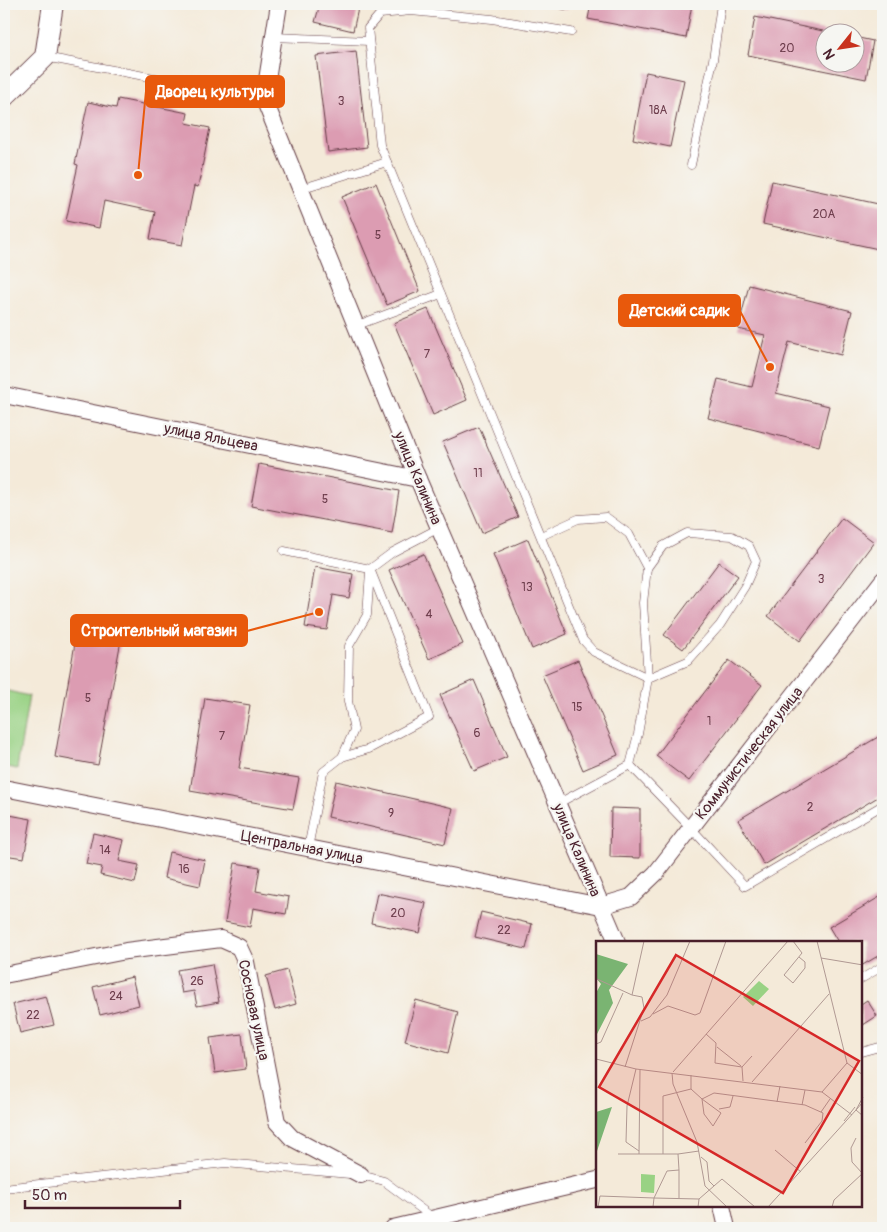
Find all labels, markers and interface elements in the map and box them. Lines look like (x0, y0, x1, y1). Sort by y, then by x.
north arrow (814, 22, 864, 72)
house number: 20 (780, 41, 794, 56)
text: N (819, 46, 839, 63)
callout: Дворец культуры (146, 76, 284, 107)
text: Дворец культуры (155, 82, 274, 102)
house number: 3 (338, 94, 345, 109)
house number: 18А (649, 103, 667, 118)
house number: 20А (813, 207, 836, 222)
house number: 5 (375, 228, 381, 243)
callout: Детский садик (619, 295, 740, 326)
text: Детский садик (629, 301, 730, 321)
house number: 7 (424, 347, 431, 362)
street label: улица Яльцева (161, 419, 259, 456)
street label: улица Калинина (389, 428, 446, 528)
house number: 11 (473, 466, 483, 481)
house number: 5 (322, 492, 328, 507)
house number: 3 (818, 572, 825, 587)
house number: 13 (521, 580, 533, 595)
house number: 4 (426, 607, 433, 622)
callout: Строительный магазин (71, 615, 247, 646)
text: Строительный магазин (81, 621, 237, 641)
street label: Коммунистическая улица (692, 683, 807, 824)
house number: 5 (85, 691, 91, 706)
house number: 15 (571, 700, 583, 715)
house number: 1 (707, 714, 711, 729)
house number: 6 (474, 726, 481, 741)
house number: 7 (219, 729, 226, 744)
street label: улица Калинина (548, 800, 605, 900)
house number: 2 (807, 800, 814, 815)
house number: 9 (388, 806, 394, 821)
street label: Центральная улица (239, 826, 365, 869)
house number: 14 (99, 843, 111, 858)
house number: 16 (178, 862, 190, 877)
house number: 20 (391, 906, 405, 921)
house number: 22 (497, 923, 511, 938)
inset map (596, 941, 862, 1207)
street label: Сосновая улица (234, 958, 273, 1062)
house number: 26 (190, 974, 204, 989)
house number: 24 (109, 989, 123, 1004)
house number: 22 (26, 1008, 40, 1023)
scale bar (25, 1177, 180, 1209)
text: 50 m (32, 1186, 67, 1205)

